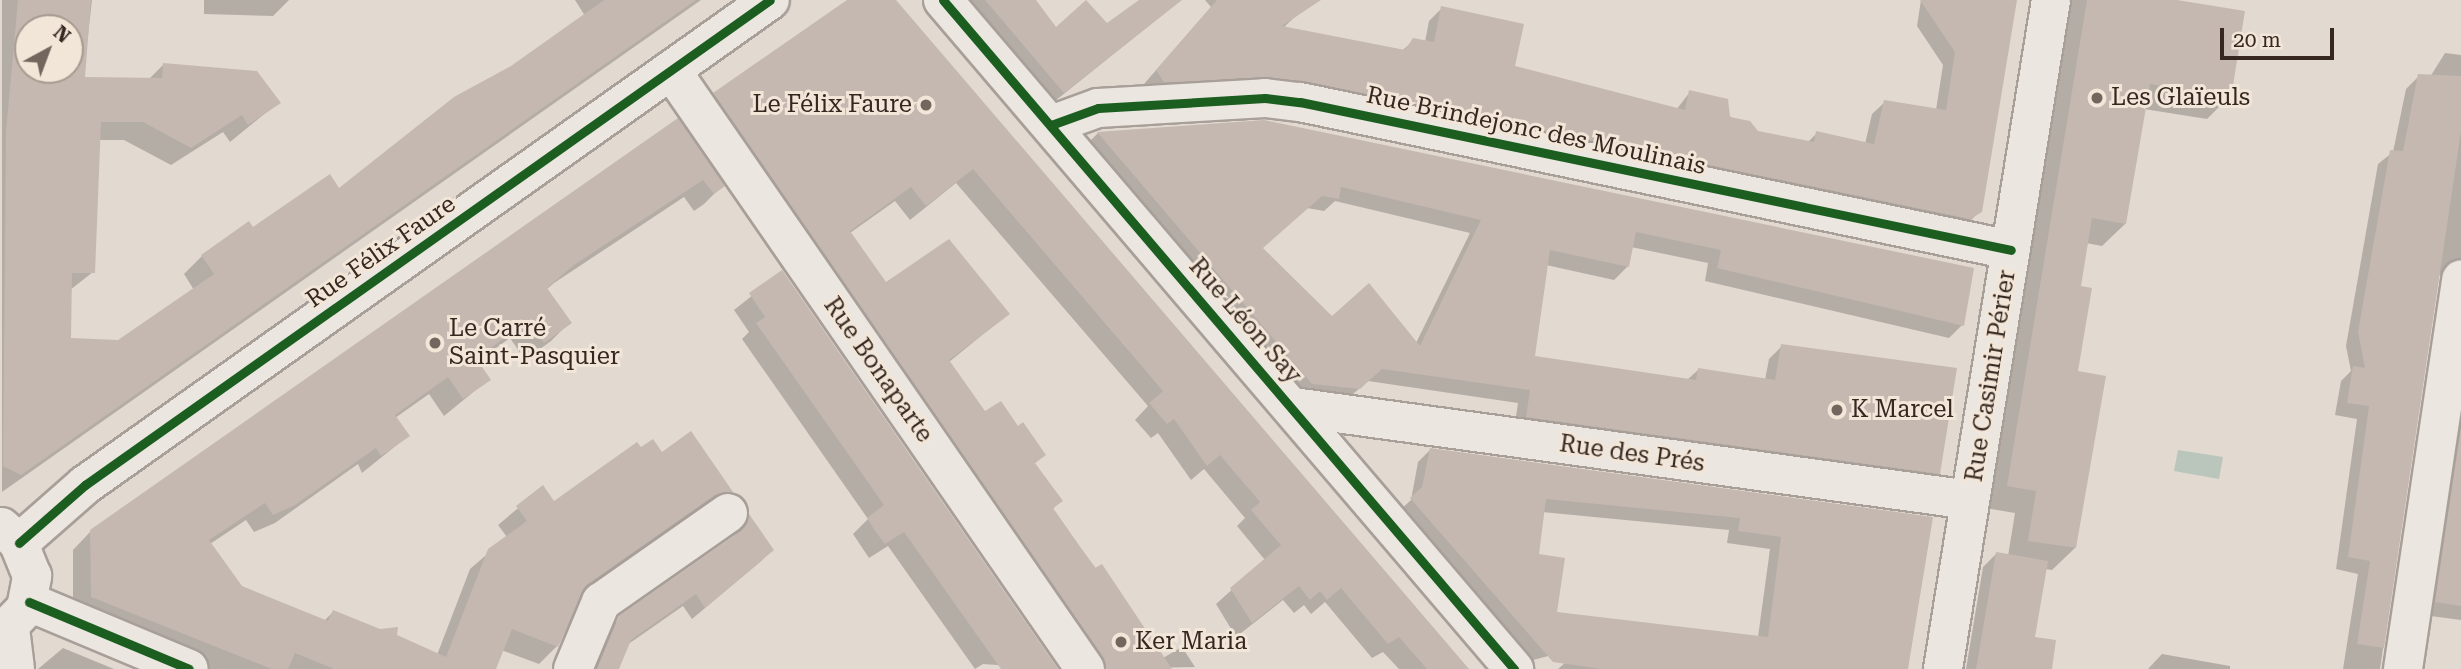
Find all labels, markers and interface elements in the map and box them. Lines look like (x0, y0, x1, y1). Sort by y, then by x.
north arrow (14, 14, 84, 84)
scale bar (2223, 14, 2337, 58)
text: N (49, 21, 75, 48)
text: 20 m (2233, 28, 2281, 52)
street label: Rue Brindejonc des Moulinais (1364, 81, 1708, 181)
place label: Les Glaïeuls (2111, 84, 2250, 112)
marker: Les Glaïeuls (2089, 90, 2105, 106)
place label: Le Félix Faure (753, 91, 912, 119)
marker: Le Félix Faure (918, 97, 934, 113)
street label: Rue Félix Faure (301, 190, 461, 314)
street label: Rue Léon Say (1183, 252, 1307, 390)
street label: Rue Casimir Périer (1960, 268, 2022, 484)
street label: Rue Bonaparte (817, 292, 939, 448)
place label: Le Carré Saint-Pasquier (449, 315, 620, 371)
marker: Le Carré Saint-Pasquier (427, 335, 443, 351)
place label: K Marcel (1851, 396, 1954, 424)
marker: K Marcel (1829, 402, 1845, 418)
street label: Rue des Prés (1558, 430, 1706, 478)
place label: Ker Maria (1135, 628, 1247, 656)
marker: Ker Maria (1113, 634, 1129, 650)

